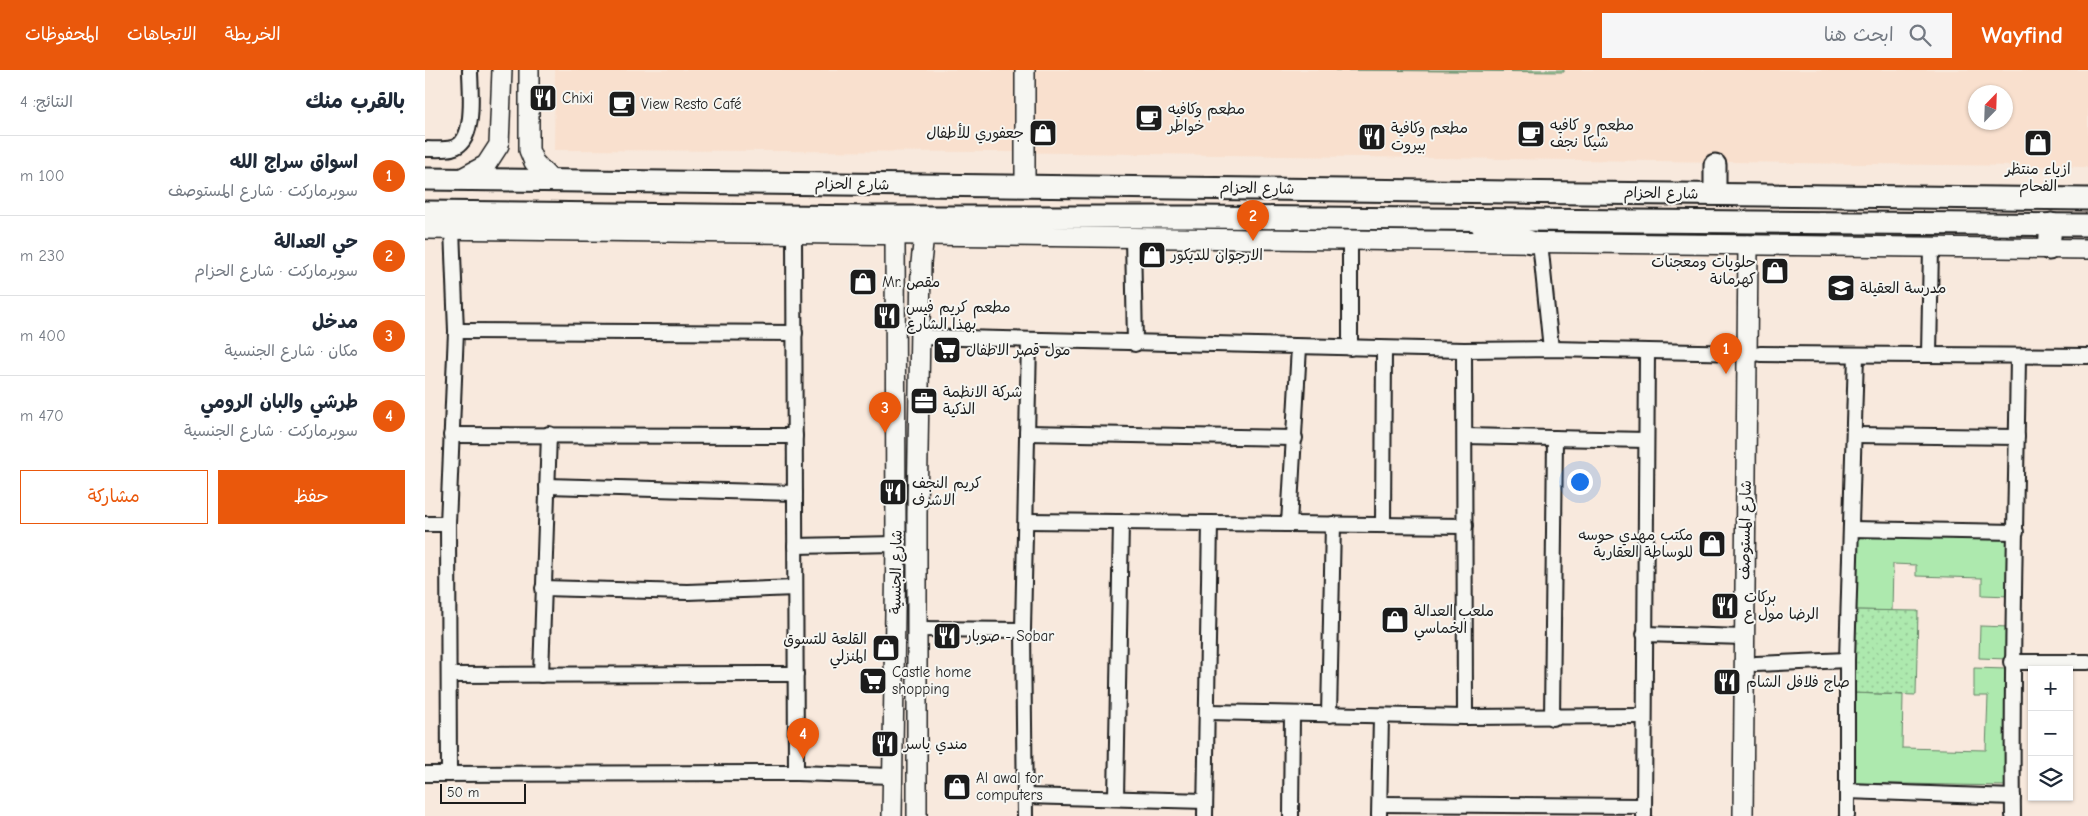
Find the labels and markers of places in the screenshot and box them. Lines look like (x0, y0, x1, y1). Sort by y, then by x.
restaurant icon: Chixi (528, 83, 558, 113)
place label: Chixi (562, 89, 593, 107)
cafe icon: View Resto Café (607, 89, 637, 119)
place label: View Resto Café (641, 95, 742, 113)
place label: مطعم وكافيه خواطر (1166, 100, 1245, 136)
cafe icon: مطعم وكافيه خواطر (1134, 103, 1164, 133)
place label: مطعم و كافيه شيكا نجف (1550, 116, 1634, 151)
shop icon: جعفوري للأطفال (1028, 118, 1058, 148)
place label: مطعم وكافية بيروت (1391, 119, 1468, 154)
cafe icon: مطعم و كافيه شيكا نجف (1516, 119, 1546, 149)
restaurant icon: مطعم وكافية بيروت (1357, 122, 1387, 152)
place label: جعفوري للأطفال (926, 123, 1024, 144)
shop icon: ازياء منتظر الفحام (2023, 128, 2053, 158)
place label: ازياء منتظر الفحام (2004, 160, 2071, 198)
pin: 2 (1237, 200, 1269, 241)
shop icon: الارجوان للديكور (1137, 240, 1167, 270)
place label: الارجوان للديكور (1170, 246, 1263, 264)
place label: حلويات ومعجنات كهرمانة (1651, 253, 1756, 288)
shop icon: حلويات ومعجنات كهرمانة (1760, 256, 1790, 286)
shop icon: Mr. مقص (848, 267, 878, 297)
place label: Mr. مقص (882, 273, 940, 291)
school or university icon: مدرسة العقيلة (1826, 273, 1856, 303)
place label: مدرسة العقيلة (1860, 279, 1946, 297)
place label: مطعم كريم فيس بهذا الشارع (906, 298, 1011, 334)
restaurant icon: مطعم كريم فيس بهذا الشارع (872, 301, 902, 331)
pin: 1 (1710, 333, 1742, 374)
supermarket icon: مول قصر الاطفال (932, 335, 962, 365)
place label: مول قصر الاطفال (966, 341, 1070, 359)
place label: شركة الانظمة الذكية (943, 383, 1022, 418)
office icon: شركة الانظمة الذكية (909, 386, 939, 416)
pin: 3 (869, 392, 901, 433)
place label: كريم النجف الاشرف (912, 474, 982, 509)
restaurant icon: كريم النجف الاشرف (878, 477, 908, 507)
place label: مكتب مهدي حوسه للوساطة العقارية (1578, 526, 1693, 561)
shop icon: مكتب مهدي حوسه للوساطة العقارية (1697, 529, 1727, 559)
place label: برکات الرضا مول ع (1744, 588, 1819, 624)
restaurant icon: برکات الرضا مول ع (1710, 591, 1740, 621)
place label: ملعب العدالة الخماسي (1414, 602, 1494, 641)
shop icon: ملعب العدالة الخماسي (1380, 605, 1410, 635)
restaurant icon: صوبار - Sobar (932, 621, 962, 651)
place label: صوبار - Sobar (965, 627, 1054, 645)
place label: القلعة للتسوق المنزلي (783, 630, 867, 669)
shop icon: القلعة للتسوق المنزلي (871, 633, 901, 663)
place label: Castle home shopping (892, 663, 972, 698)
supermarket icon: Castle home shopping (858, 666, 888, 696)
restaurant icon: صاج فلافل الشام (1712, 667, 1742, 697)
place label: صاج فلافل الشام (1746, 673, 1850, 693)
pin: 4 (787, 718, 819, 759)
restaurant icon: مندي ياسر (870, 729, 900, 759)
place label: مندي ياسر (902, 735, 968, 755)
place label: Al awal for computers (976, 769, 1043, 804)
shop icon: Al awal for computers (942, 772, 972, 802)

